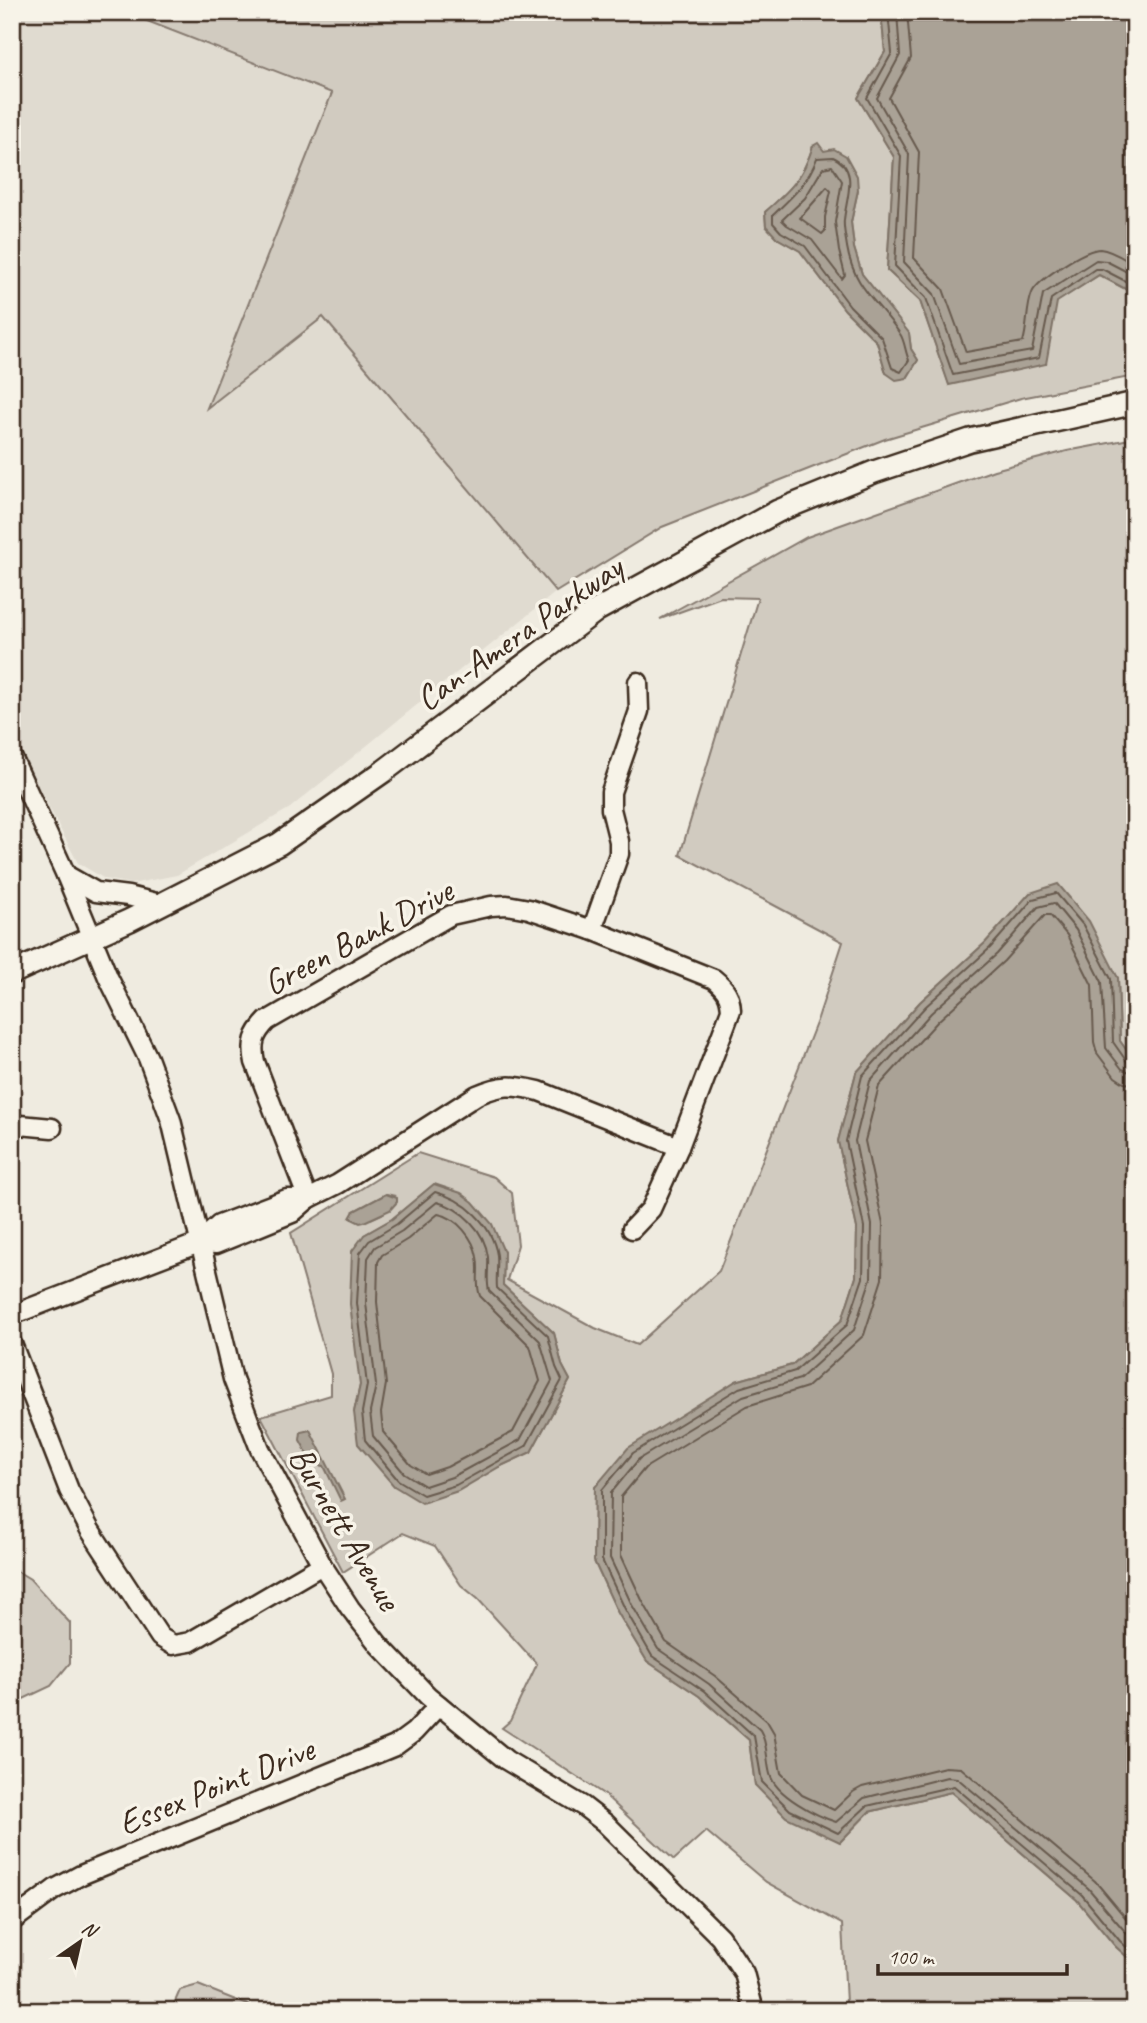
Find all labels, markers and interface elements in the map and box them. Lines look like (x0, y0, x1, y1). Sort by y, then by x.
street label: Can-Amera Parkway (407, 543, 634, 721)
street label: Green Bank Drive (256, 867, 463, 1006)
street label: Burnett Avenue (279, 1438, 413, 1620)
street label: Essex Point Drive (112, 1725, 323, 1846)
north arrow (46, 1908, 116, 1978)
text: N (77, 1915, 103, 1944)
scale bar (878, 1932, 1066, 1976)
text: 100 m (888, 1944, 935, 1970)

